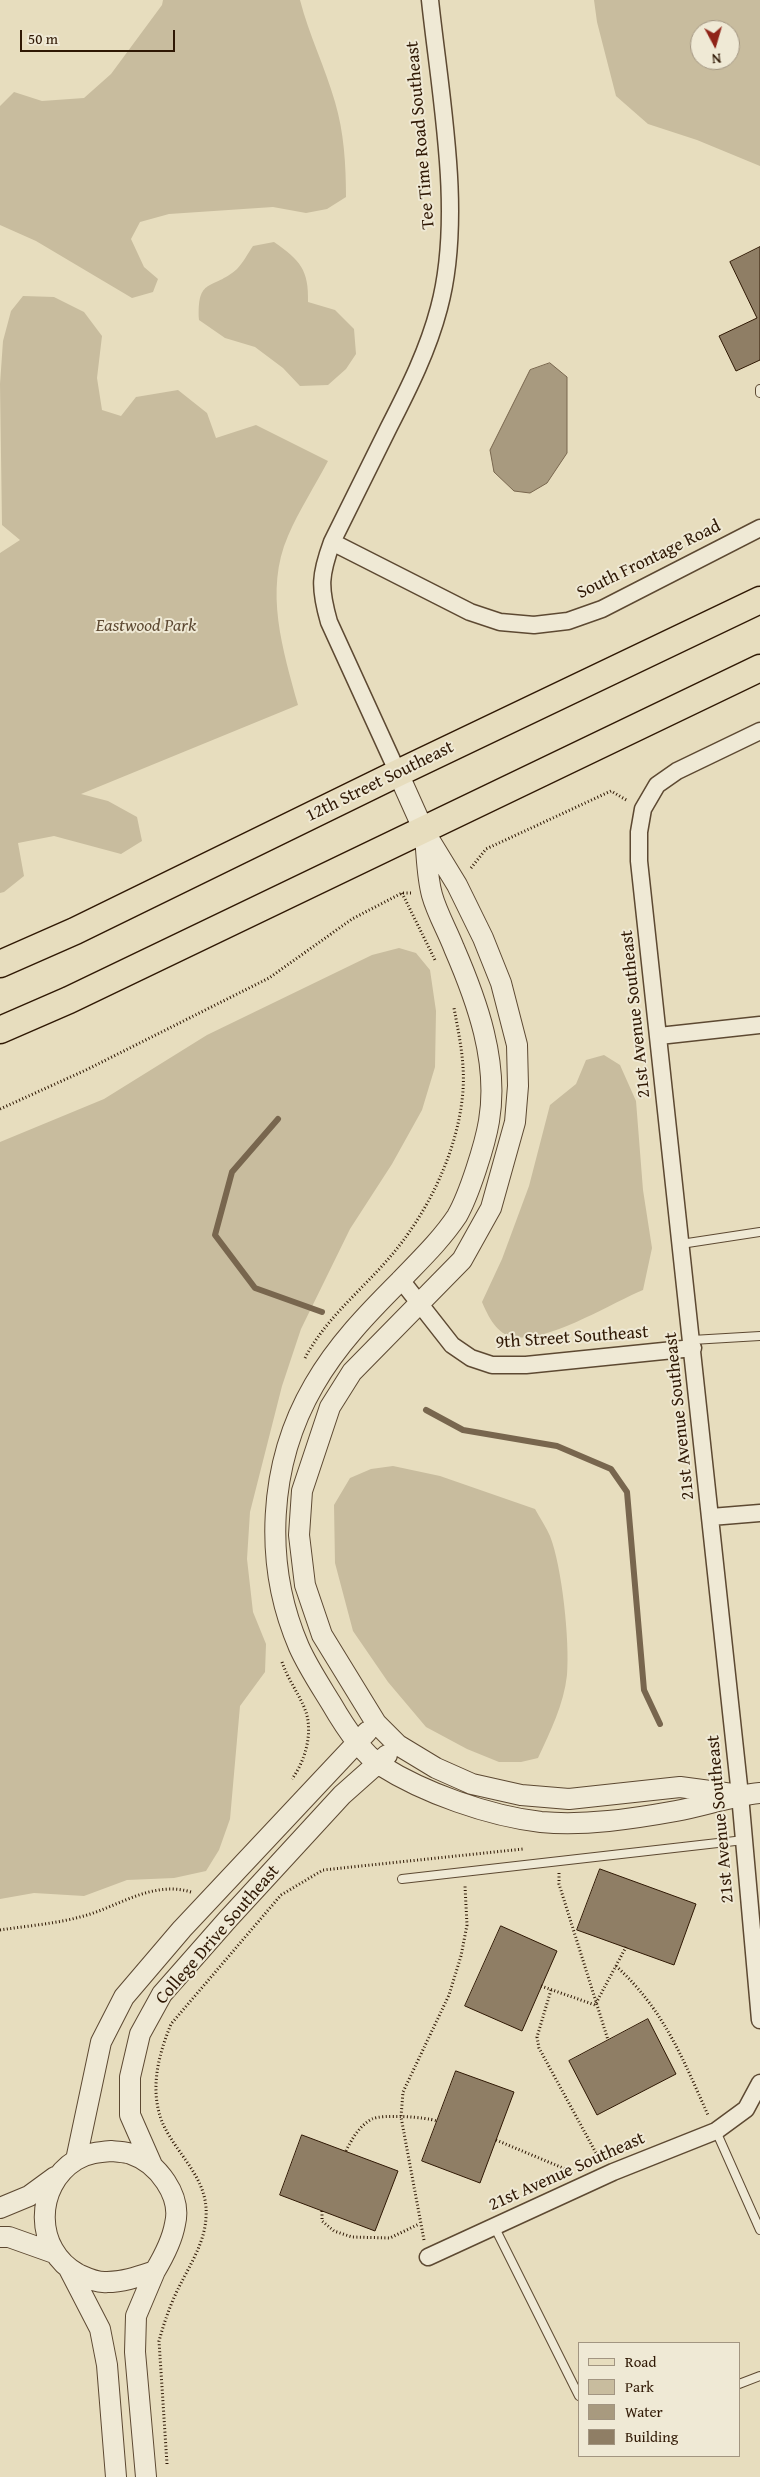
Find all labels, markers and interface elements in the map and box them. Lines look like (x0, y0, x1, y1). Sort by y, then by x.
scale bar (22, 20, 178, 52)
north arrow (690, 20, 740, 70)
text: 50 m (28, 28, 58, 49)
street label: Tee Time Road Southeast (402, 40, 440, 230)
text: N (711, 48, 722, 69)
street label: South Frontage Road (574, 516, 724, 604)
park label: Eastwood Park (96, 615, 196, 637)
street label: 12th Street Southeast (303, 737, 457, 827)
street label: 21st Avenue Southeast (616, 929, 656, 1099)
street label: 9th Street Southeast (495, 1322, 649, 1354)
street label: 21st Avenue Southeast (660, 1331, 700, 1501)
street label: 21st Avenue Southeast (703, 1734, 739, 1904)
street label: College Drive Southeast (152, 1861, 284, 2009)
street label: 21st Avenue Southeast (486, 2128, 648, 2216)
legend (578, 2342, 740, 2457)
text: Road (625, 2351, 656, 2372)
text: Park (625, 2376, 654, 2397)
text: Water (625, 2401, 663, 2422)
text: Building (625, 2426, 678, 2447)

